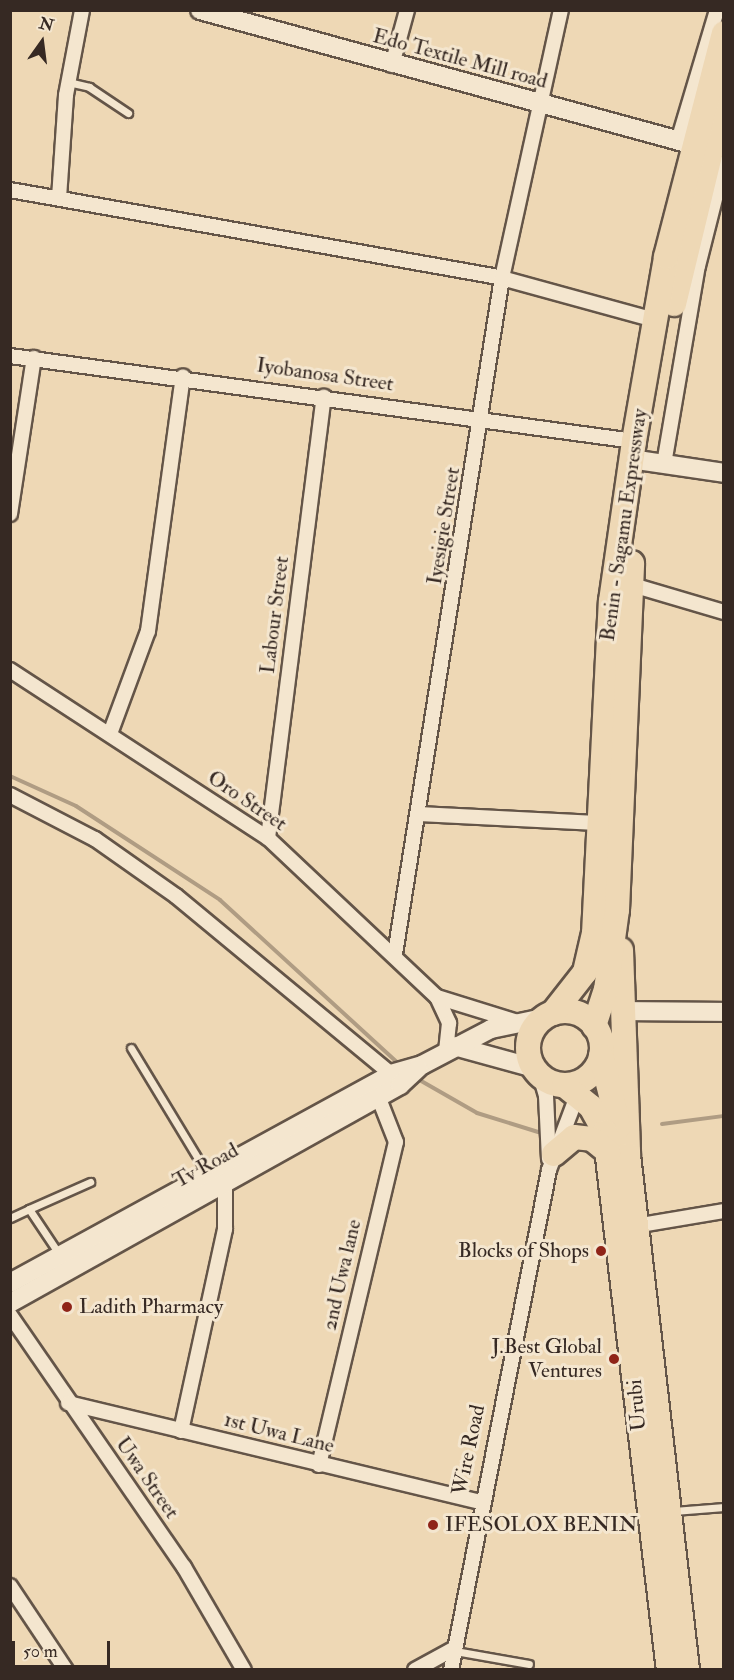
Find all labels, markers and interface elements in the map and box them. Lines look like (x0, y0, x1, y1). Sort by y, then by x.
north arrow (12, 12, 72, 72)
text: N (37, 13, 56, 36)
street label: Edo Textile Mill road (370, 24, 550, 94)
street label: Iyobanosa Street (255, 353, 395, 397)
street label: Benin - Sagamu Expressway (595, 407, 653, 643)
street label: Iyesigie Street (422, 466, 466, 586)
street label: Labour Street (255, 555, 295, 675)
street label: Oro Street (203, 765, 291, 837)
street label: Tv Road (169, 1138, 243, 1194)
street label: 2nd Uwa lane (317, 1217, 367, 1333)
place label: Blocks of Shops (458, 1238, 589, 1264)
marker: Blocks of Shops (594, 1244, 608, 1258)
place label: Ladith Pharmacy (79, 1294, 223, 1320)
marker: Ladith Pharmacy (60, 1300, 74, 1314)
place label: J.Best Global Ventures (492, 1334, 602, 1384)
marker: J.Best Global Ventures (607, 1352, 621, 1366)
street label: Urubi (622, 1378, 652, 1432)
street label: Wire Road (447, 1402, 491, 1498)
street label: 1st Uwa Lane (221, 1407, 337, 1459)
street label: Uwa Street (110, 1432, 184, 1524)
place label: IFESOLOX BENIN (445, 1512, 638, 1538)
marker: IFESOLOX BENIN (426, 1518, 440, 1532)
scale bar (15, 1629, 112, 1667)
text: 50 m (23, 1640, 58, 1663)

